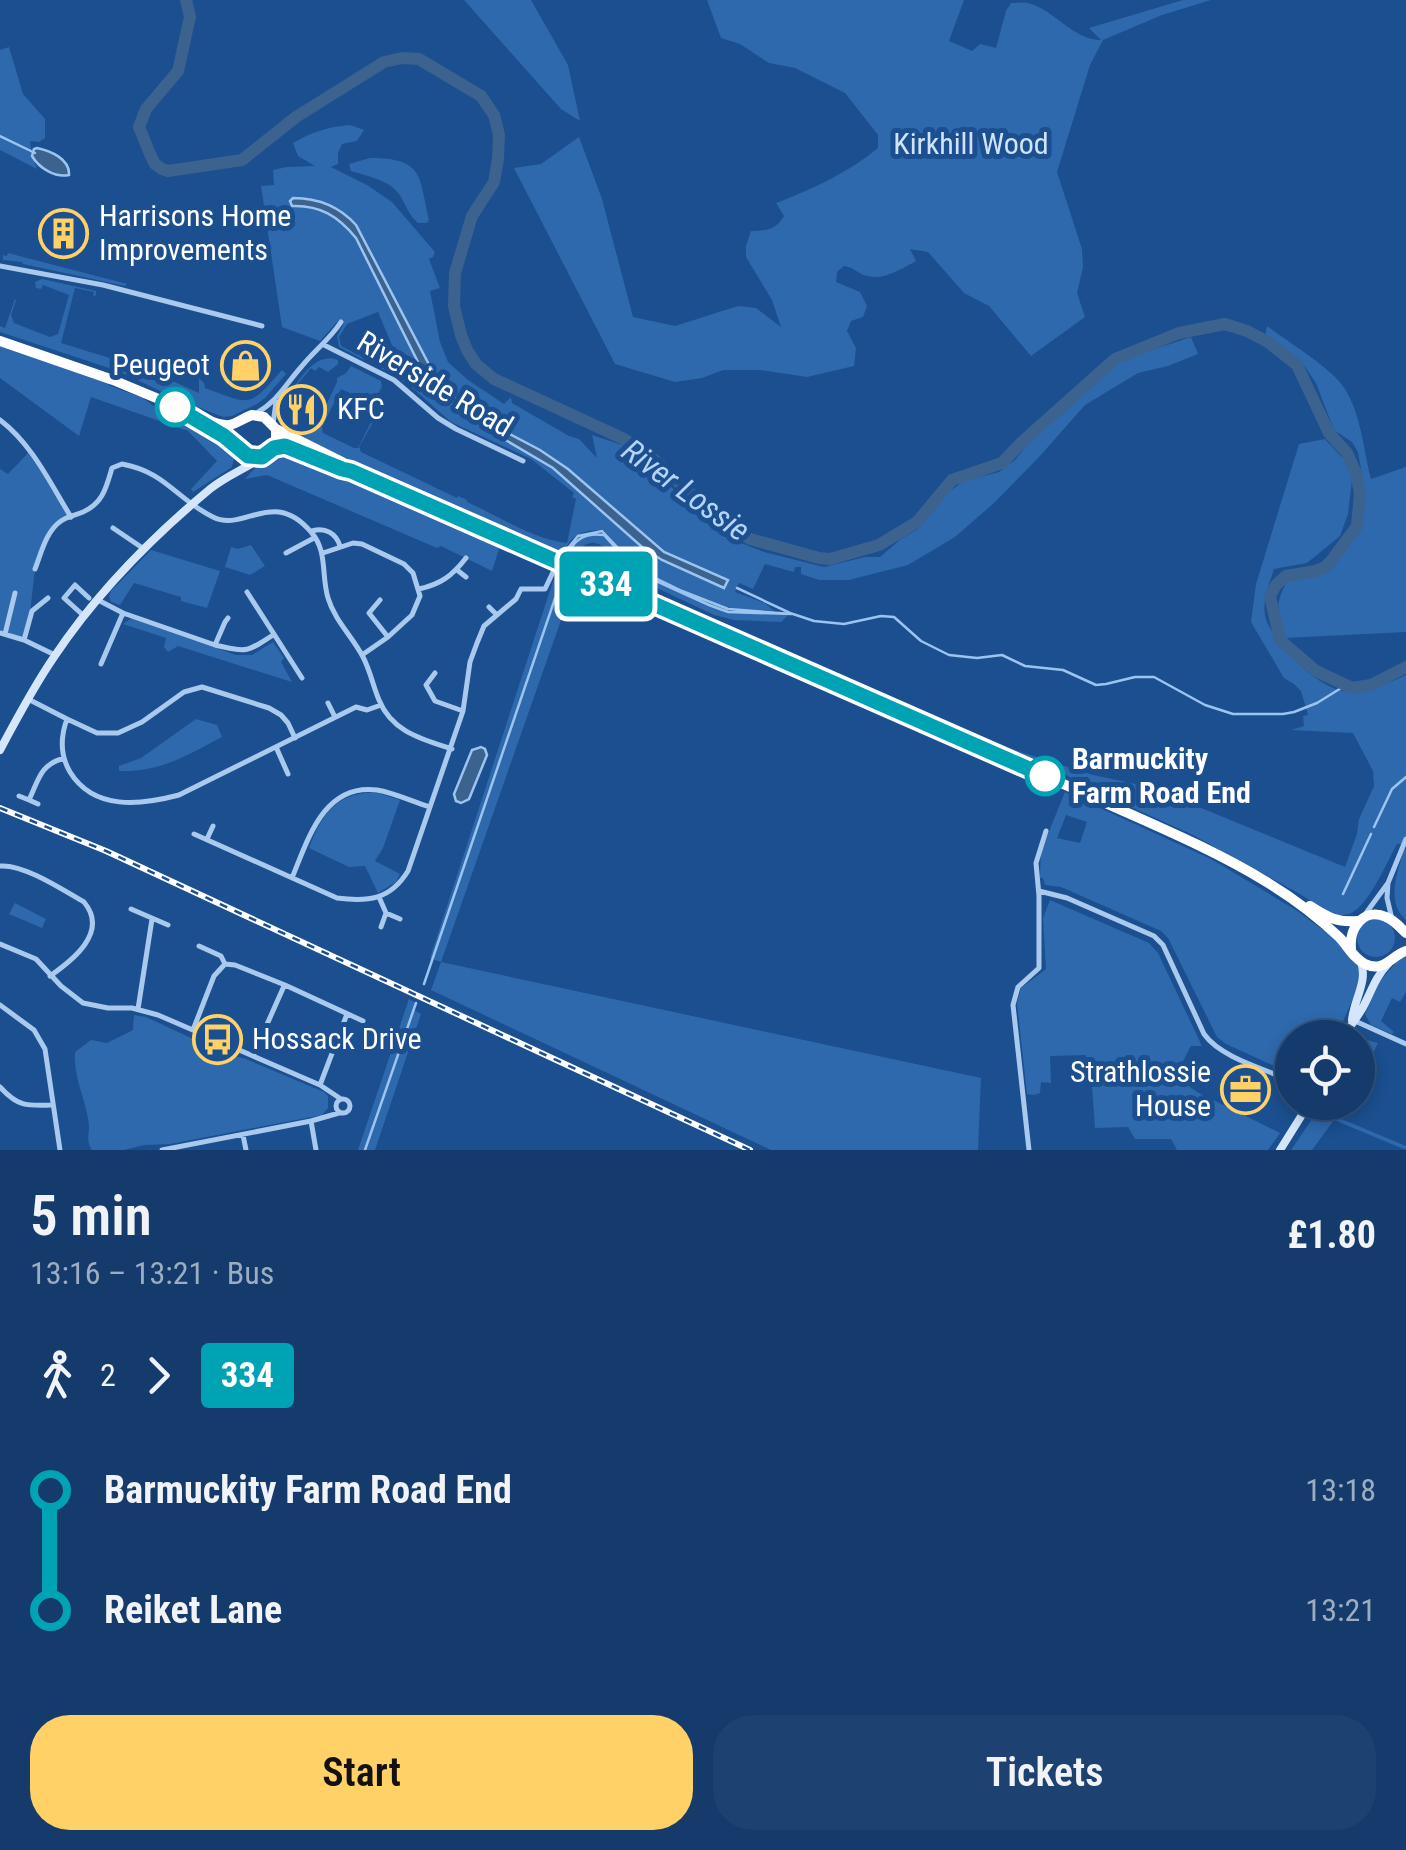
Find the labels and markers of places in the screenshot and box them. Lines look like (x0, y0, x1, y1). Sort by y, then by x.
place label: Harrisons Home Improvements (99, 198, 291, 267)
building icon: Harrisons Home Improvements (38, 207, 90, 259)
shop icon: Peugeot (219, 339, 271, 391)
place label: Peugeot (112, 347, 210, 382)
restaurant icon: KFC (276, 383, 328, 435)
unlabelled marker (156, 388, 194, 426)
place label: KFC (337, 391, 385, 426)
place label: Barmuckity Farm Road End (1072, 741, 1251, 810)
marker: Barmuckity Farm Road End (1026, 757, 1064, 795)
bus stop icon: Hossack Drive (191, 1013, 243, 1065)
place label: Hossack Drive (252, 1021, 422, 1056)
place label: Strathlossie House (1070, 1054, 1211, 1123)
office icon: Strathlossie House (1220, 1063, 1272, 1115)

